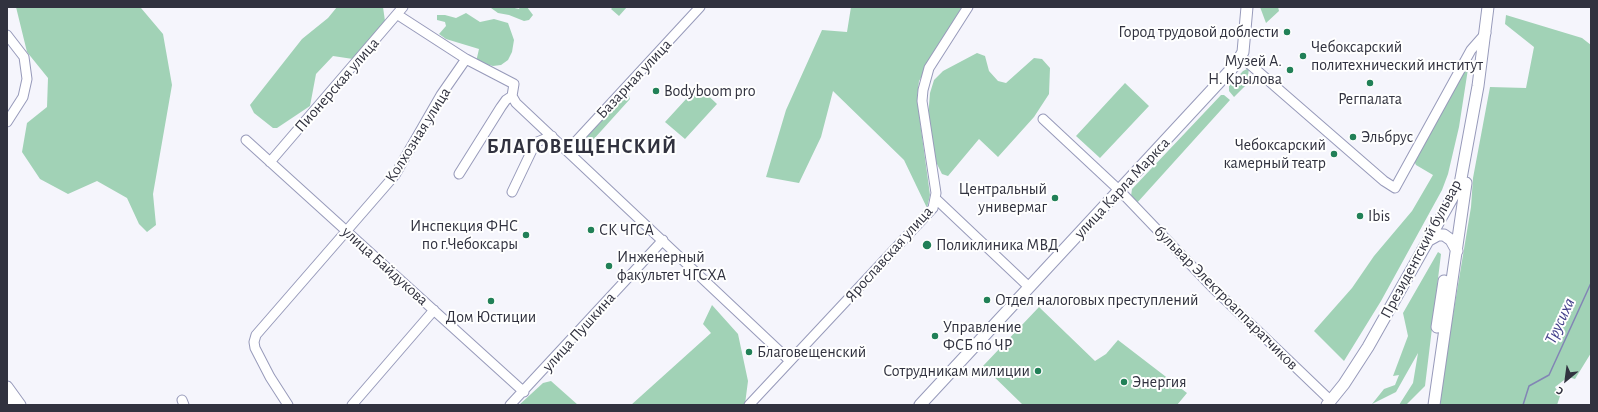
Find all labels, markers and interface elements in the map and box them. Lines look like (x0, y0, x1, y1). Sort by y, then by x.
place label: Город трудовой доблести (1118, 22, 1279, 42)
marker: Город трудовой доблести (1282, 27, 1292, 37)
street label: Пионерская улица (291, 34, 383, 136)
street label: Базарная улица (592, 35, 676, 123)
place label: Чебоксарский политехнический институт (1311, 37, 1483, 75)
place label: Музей А. Н. Крылова (1208, 51, 1282, 89)
marker: Чебоксарский политехнический институт (1298, 51, 1308, 61)
marker: Музей А. Н. Крылова (1285, 65, 1295, 75)
marker: Регпалата (1365, 78, 1375, 88)
place label: Bodyboom pro (664, 81, 756, 101)
street label: Колхозная улица (381, 84, 455, 186)
marker: Bodyboom pro (651, 86, 661, 96)
place label: Регпалата (1338, 89, 1402, 109)
place label: Эльбрус (1361, 127, 1413, 147)
marker: Эльбрус (1348, 132, 1358, 142)
street label: улица Карла Маркса (1070, 133, 1174, 243)
district label: БЛАГОВЕЩЕНСКИЙ (487, 135, 677, 159)
place label: Чебоксарский камерный театр (1224, 135, 1326, 173)
marker: Чебоксарский камерный театр (1329, 149, 1339, 159)
street label: Президентский бульвар (1376, 176, 1466, 322)
place label: Центральный универмаг (958, 179, 1047, 217)
marker: Центральный универмаг (1050, 193, 1060, 203)
street label: Ярославская улица (841, 202, 937, 306)
place label: Ibis (1368, 206, 1390, 226)
marker: Ibis (1355, 211, 1365, 221)
place label: Инспекция ФНС по г.Чебоксары (410, 216, 518, 254)
place label: СК ЧГСА (599, 220, 654, 240)
street label: улица Байдукова (338, 222, 432, 310)
street label: бульвар Электроаппаратчиков (1150, 222, 1302, 374)
marker: СК ЧГСА (586, 225, 596, 235)
marker: Инспекция ФНС по г.Чебоксары (521, 230, 531, 240)
place label: Поликлиника МВД (936, 235, 1059, 255)
marker: Поликлиника МВД (921, 239, 933, 251)
place label: Инженерный факультет ЧГСХА (617, 247, 726, 285)
marker: Инженерный факультет ЧГСХА (604, 261, 614, 271)
street label: улица Пушкина (538, 288, 620, 376)
place label: Отдел налоговых преступлений (995, 290, 1198, 310)
marker: Отдел налоговых преступлений (982, 295, 992, 305)
water label: Трусиха (1540, 295, 1580, 347)
marker: Дом Юстиции (486, 296, 496, 306)
place label: Дом Юстиции (446, 307, 536, 327)
place label: Управление ФСБ по ЧР (943, 317, 1021, 355)
marker: Управление ФСБ по ЧР (930, 331, 940, 341)
place label: Благовещенский (757, 342, 866, 362)
marker: Благовещенский (744, 347, 754, 357)
north arrow (1546, 360, 1586, 400)
place label: Сотрудникам милиции (883, 361, 1030, 381)
marker: Сотрудникам милиции (1033, 366, 1043, 376)
place label: Энергия (1132, 372, 1186, 392)
marker: Энергия (1119, 377, 1129, 387)
text: С (1555, 385, 1565, 397)

